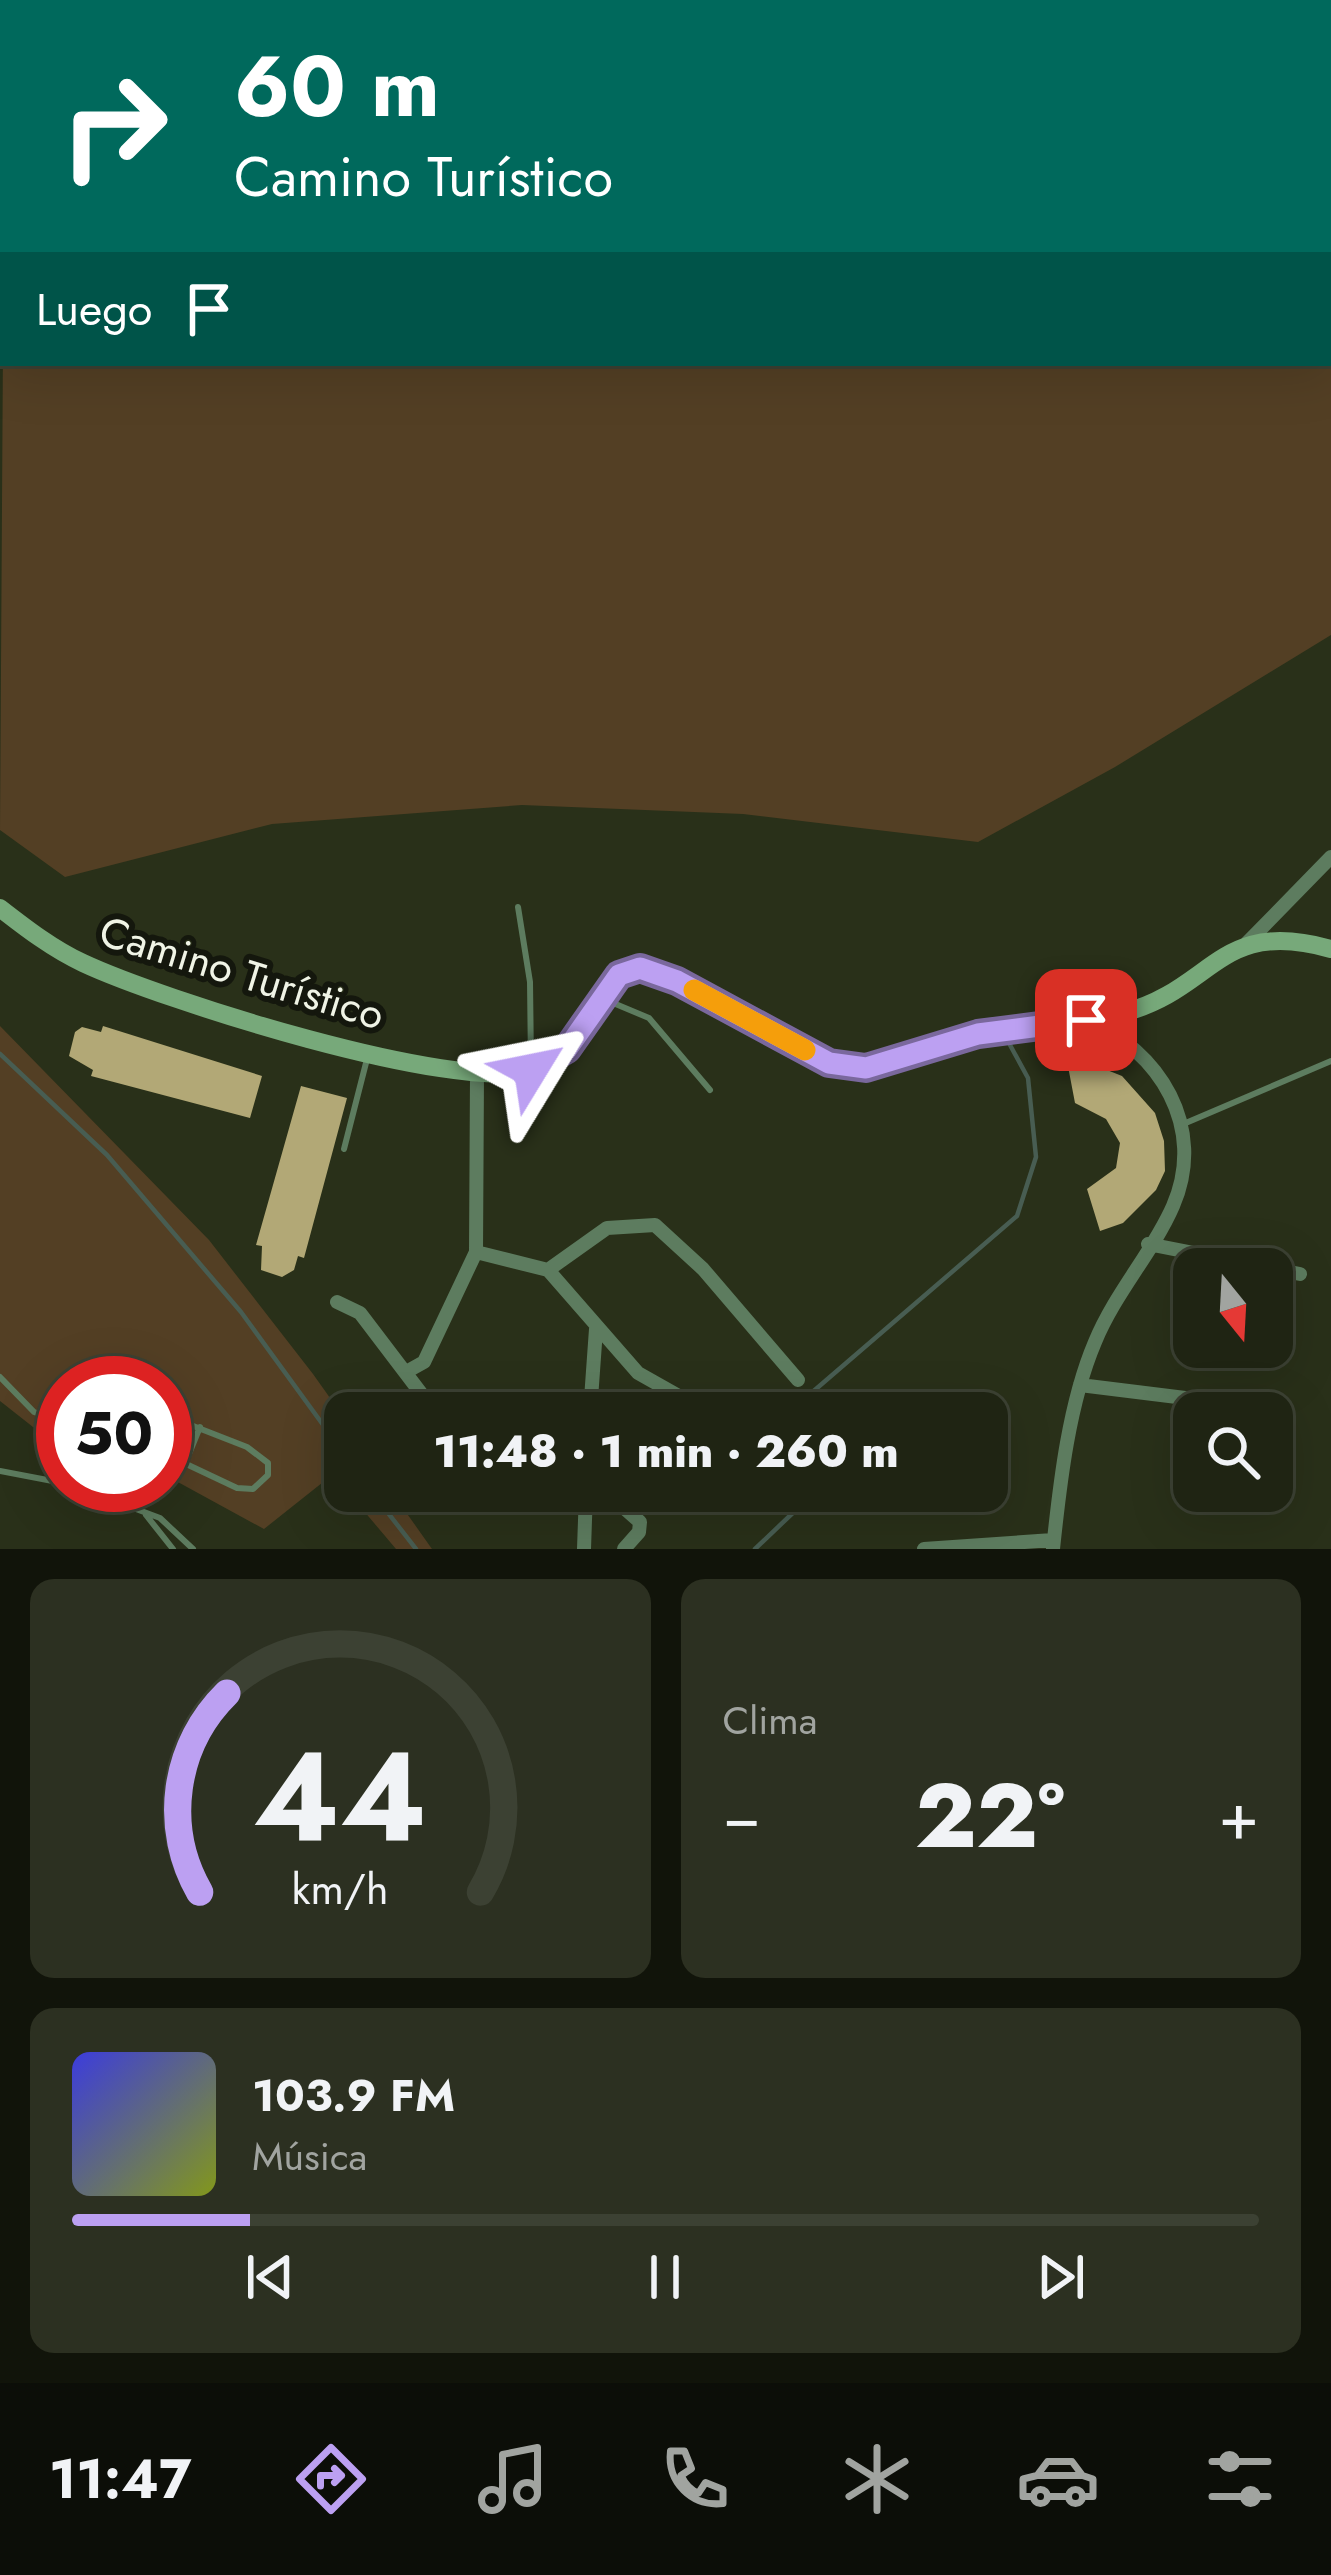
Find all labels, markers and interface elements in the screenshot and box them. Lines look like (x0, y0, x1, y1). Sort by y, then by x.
text: 60 m (234, 26, 440, 148)
icon: right (36, 48, 192, 204)
text: Camino Turístico (234, 138, 613, 216)
icon: arrive (176, 276, 242, 342)
text: Luego (36, 277, 152, 342)
street label: Camino Turístico (92, 901, 392, 1045)
pin (1035, 969, 1137, 1071)
icon: arrive (1053, 987, 1119, 1053)
position arrow (468, 1007, 594, 1133)
north arrow (1173, 1248, 1293, 1368)
map controls (1173, 1248, 1293, 1512)
speed limit sign: 50 (36, 1356, 192, 1512)
button: search (1173, 1392, 1293, 1512)
text: 11:48 · 1 min · 260 m (433, 1419, 899, 1484)
text: Clima (723, 1692, 818, 1749)
text: 44 (253, 1707, 427, 1888)
text: 22° (915, 1751, 1065, 1881)
text: − (723, 1768, 761, 1864)
text: + (1218, 1768, 1259, 1864)
text: km/h (292, 1857, 389, 1919)
text: 103.9 FM (252, 2063, 455, 2128)
text: Música (252, 2128, 367, 2185)
icon: previous (237, 2244, 303, 2310)
icon: pause (632, 2244, 698, 2310)
icon: next (1028, 2244, 1094, 2310)
icon: directions (289, 2437, 373, 2521)
icon: music (471, 2437, 555, 2521)
icon: phone (653, 2437, 737, 2521)
icon: climate (835, 2437, 919, 2521)
icon: car (1016, 2437, 1100, 2521)
icon: filters (1198, 2437, 1282, 2521)
text: 11:47 (49, 2440, 192, 2518)

